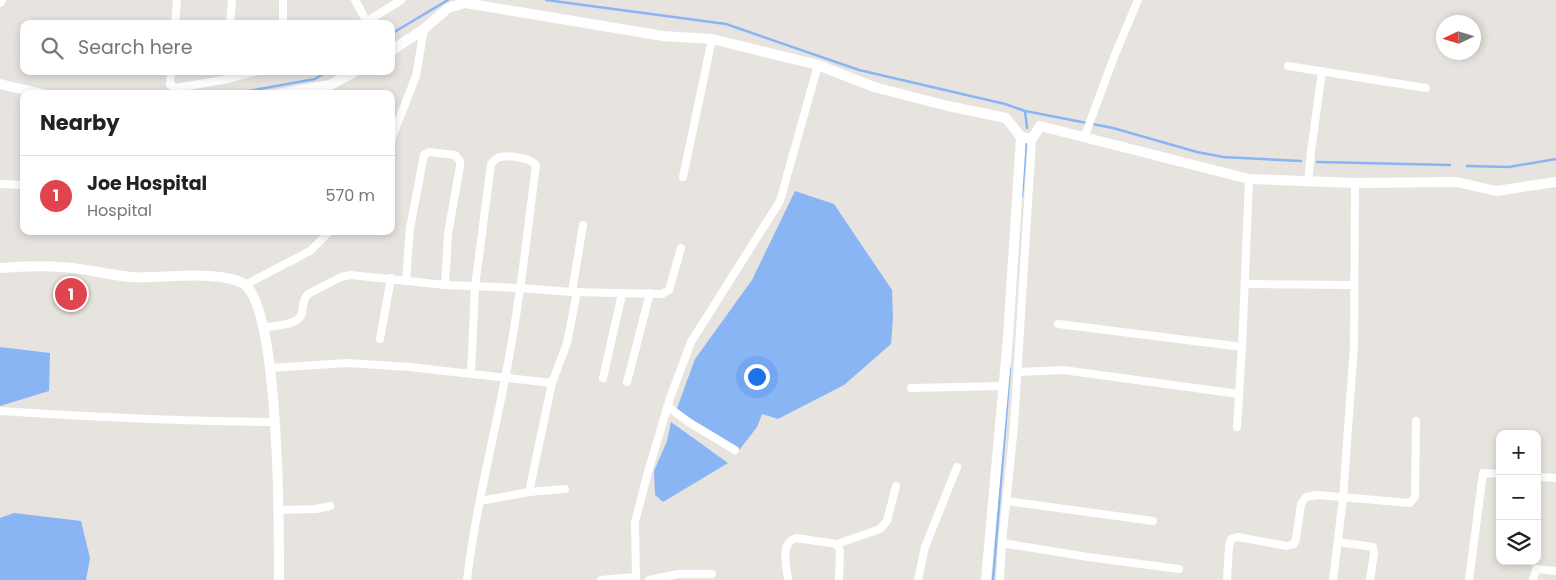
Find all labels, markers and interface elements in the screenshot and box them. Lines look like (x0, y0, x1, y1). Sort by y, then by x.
north arrow (1436, 15, 1481, 60)
search box (20, 20, 395, 75)
icon: search (38, 34, 66, 62)
text: Search here (78, 34, 192, 61)
text: Nearby (40, 108, 120, 137)
text: Joe Hospital (87, 170, 207, 197)
text: 1 (53, 184, 59, 207)
text: 570 m (325, 184, 375, 207)
text: Hospital (87, 199, 152, 222)
pin: 1 (55, 275, 87, 313)
your location (744, 364, 770, 390)
map controls (1496, 430, 1541, 565)
button: + (1496, 430, 1541, 475)
button: − (1496, 475, 1541, 520)
button: layers (1496, 520, 1541, 565)

